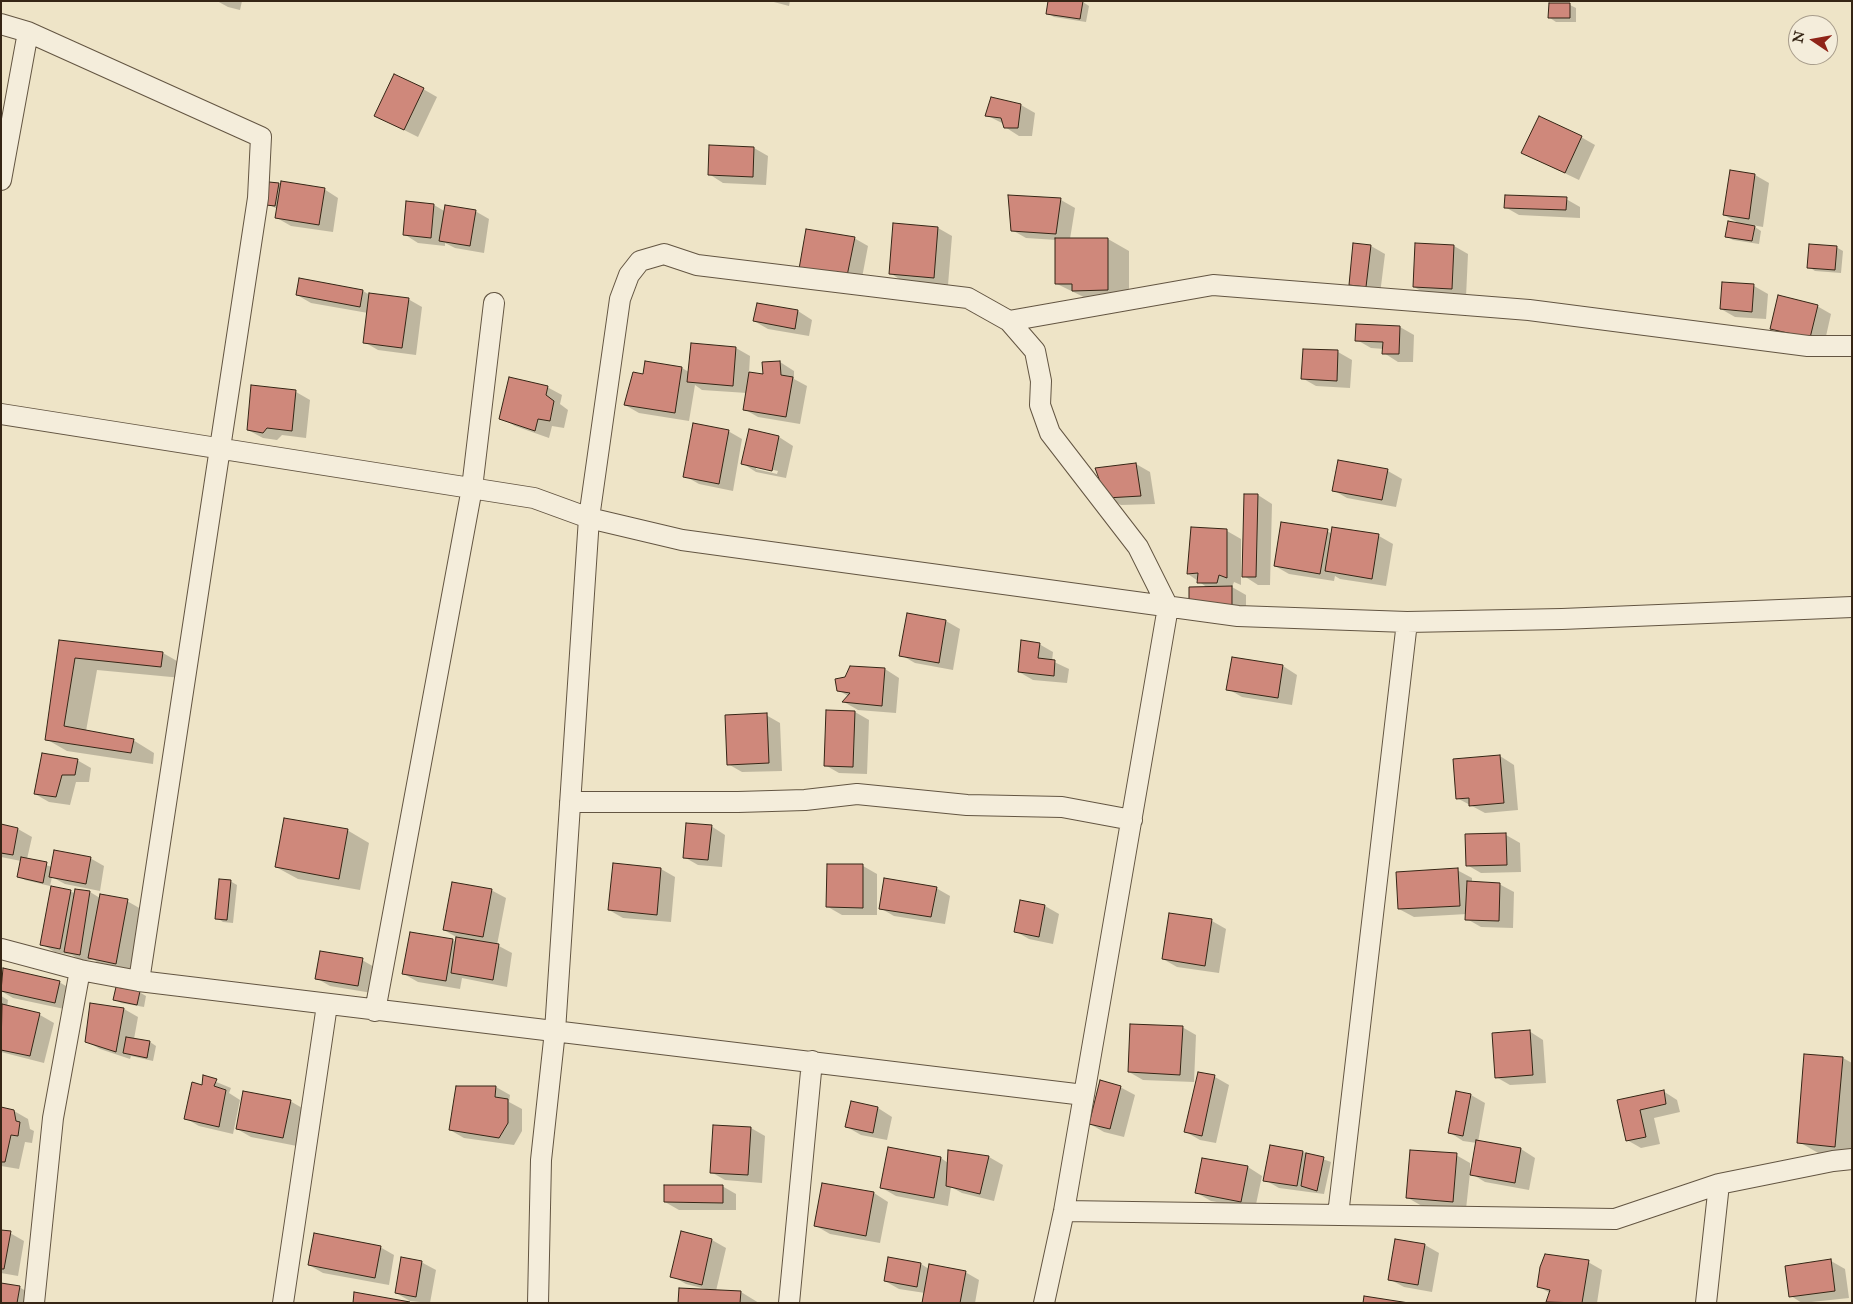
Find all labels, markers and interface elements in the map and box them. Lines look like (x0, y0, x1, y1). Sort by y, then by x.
north arrow (1788, 15, 1838, 65)
text: N (1789, 29, 1808, 45)

